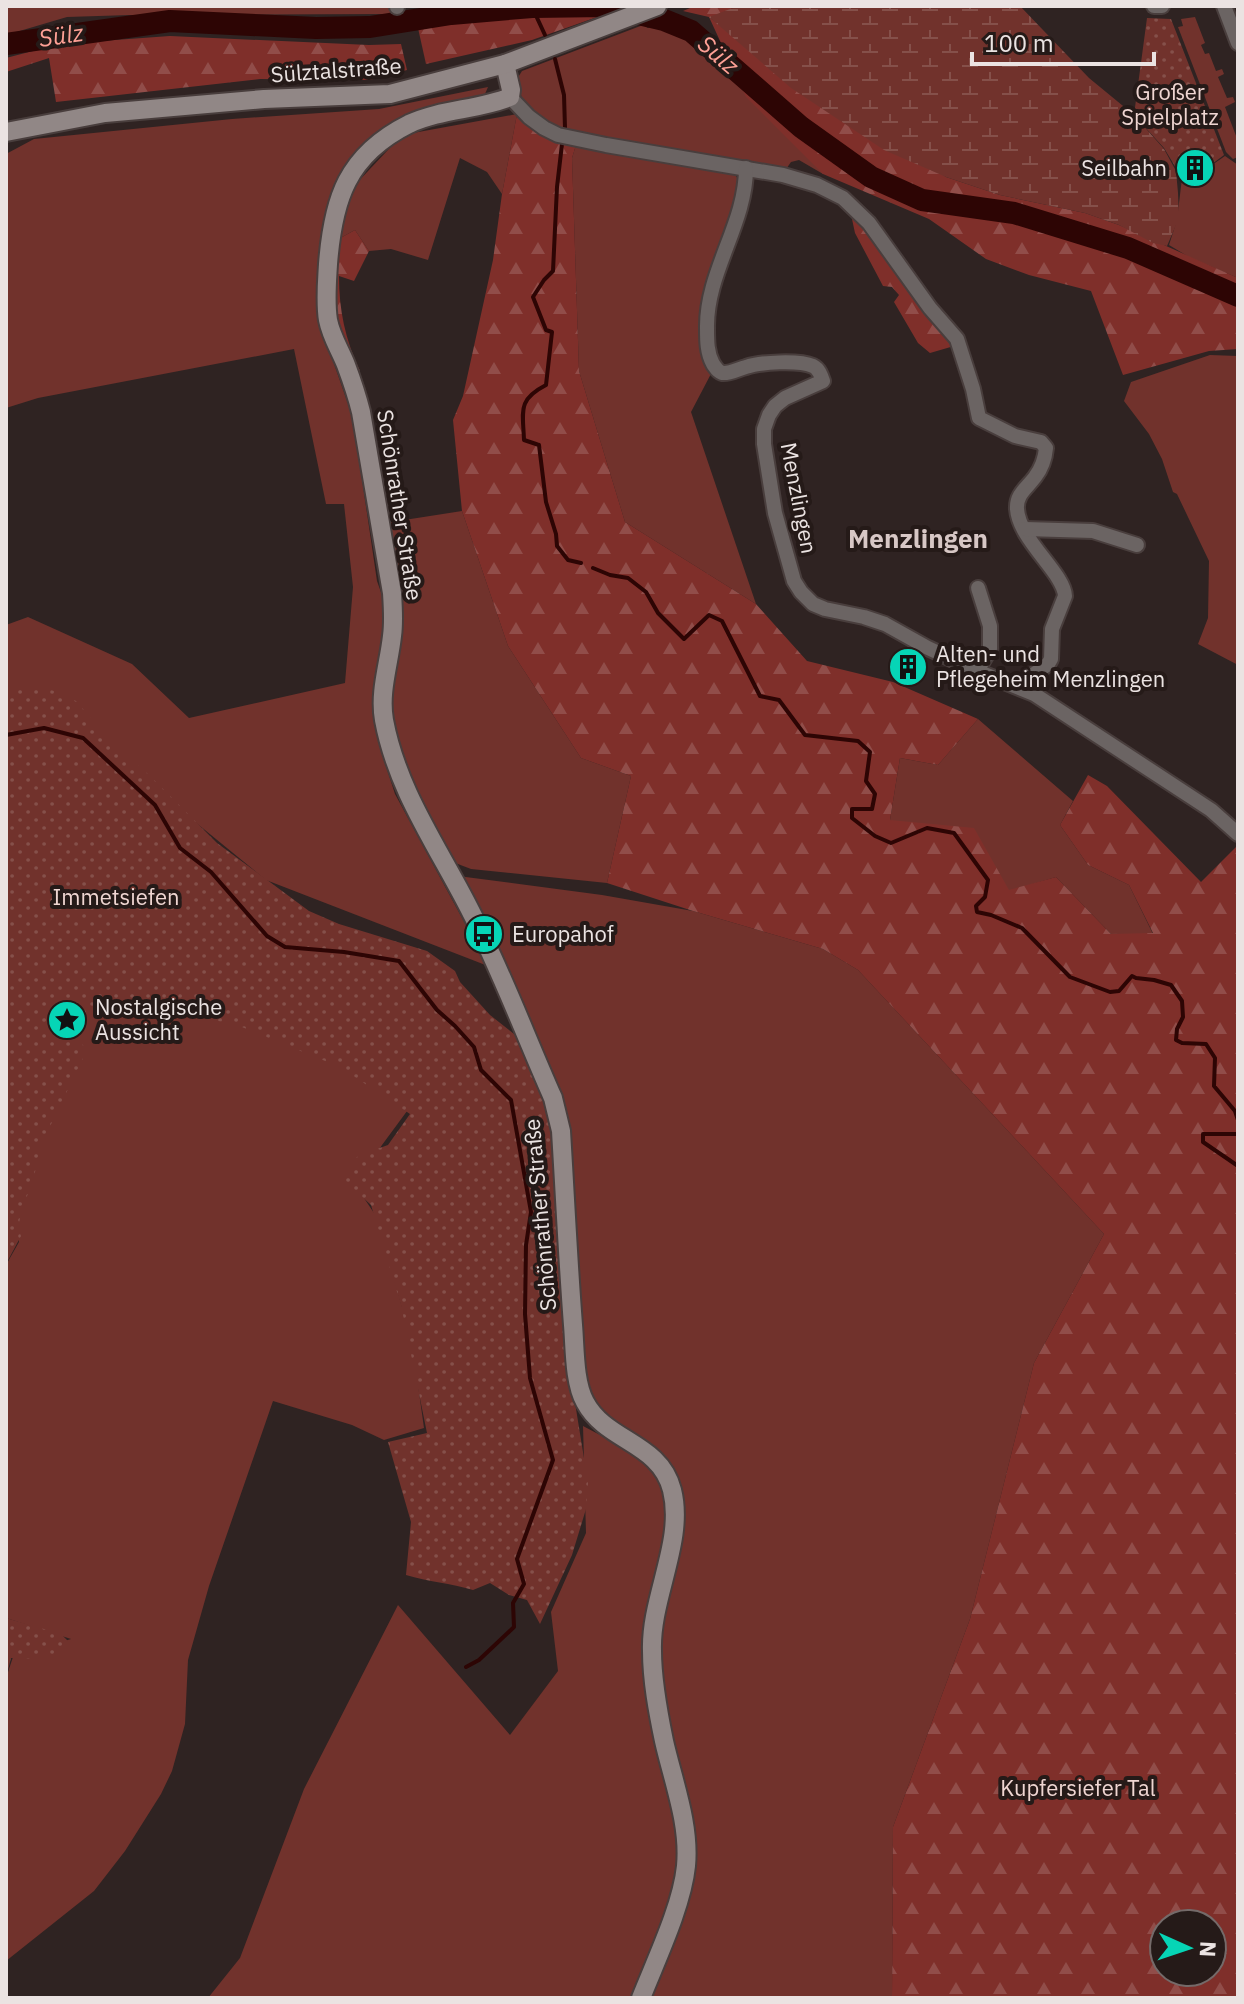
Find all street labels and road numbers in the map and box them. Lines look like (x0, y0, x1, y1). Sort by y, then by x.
street label: Sülztalstraße (270, 50, 402, 89)
street label: Schönrather Straße (371, 407, 430, 602)
street label: Menzlingen (775, 440, 824, 556)
street label: Schönrather Straße (517, 1118, 562, 1312)

